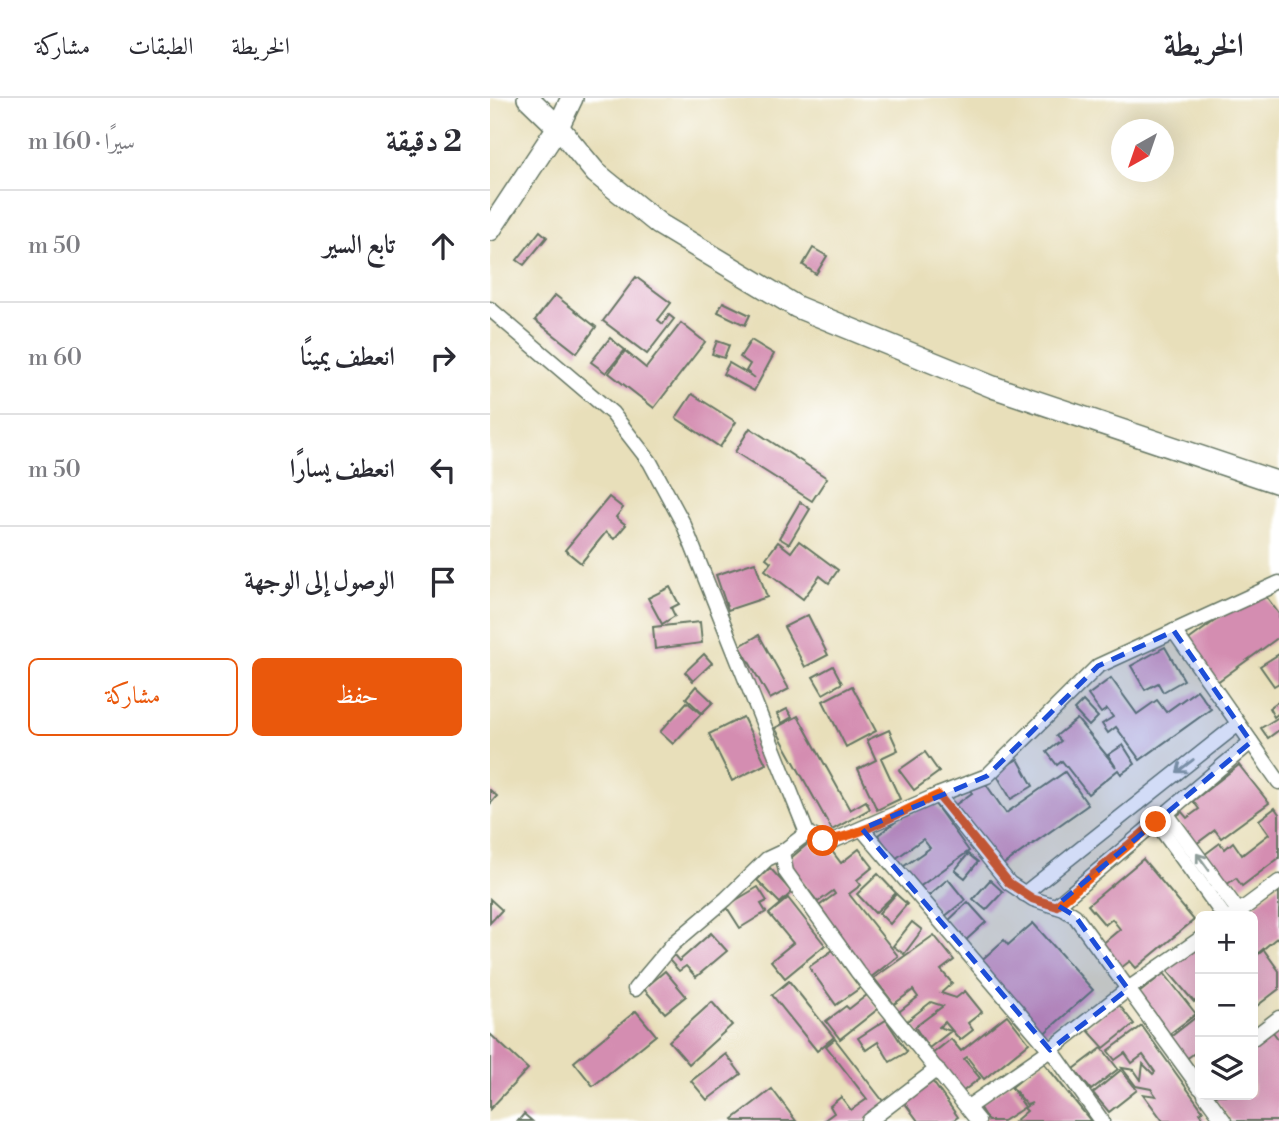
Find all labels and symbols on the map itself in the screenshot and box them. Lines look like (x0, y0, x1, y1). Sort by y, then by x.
north arrow (1111, 119, 1174, 182)
one-way arrow (1176, 759, 1195, 774)
route end (1140, 806, 1171, 837)
route start (807, 825, 838, 856)
one-way arrow (1195, 853, 1210, 872)

